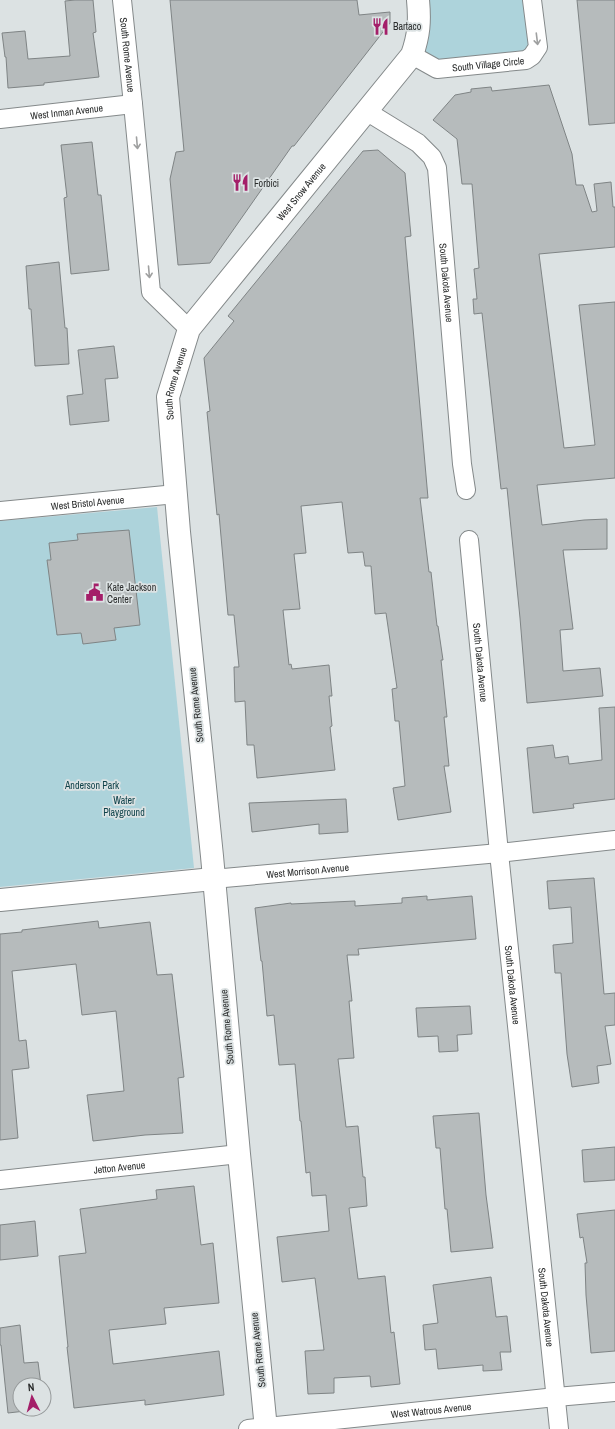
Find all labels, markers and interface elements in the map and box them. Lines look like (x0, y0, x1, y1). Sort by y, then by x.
restaurant icon: Bartaco (370, 16, 390, 36)
street label: South Rome Avenue (117, 17, 138, 93)
place label: Bartaco (393, 20, 422, 33)
one-way arrow (533, 32, 541, 45)
street label: South Village Circle (451, 54, 525, 74)
street label: West Inman Avenue (29, 101, 104, 122)
one-way arrow (133, 136, 141, 149)
street label: West Snow Avenue (273, 160, 329, 223)
restaurant icon: Forbici (231, 173, 251, 193)
place label: Forbici (254, 177, 279, 190)
street label: South Dakota Avenue (437, 243, 457, 323)
one-way arrow (145, 265, 153, 278)
street label: South Rome Avenue (161, 345, 190, 421)
street label: West Bristol Avenue (50, 492, 125, 513)
place label: Kate Jackson Center (107, 581, 156, 606)
public building icon: Kate Jackson Center (84, 583, 104, 603)
street label: South Dakota Avenue (470, 622, 491, 703)
street label: South Rome Avenue (186, 667, 206, 743)
park label: Anderson Park (64, 779, 120, 792)
park label: Water Playground (103, 794, 145, 819)
street label: West Morrison Avenue (266, 860, 350, 881)
street label: South Dakota Avenue (502, 945, 523, 1025)
street label: South Rome Avenue (217, 989, 237, 1065)
street label: Jetton Avenue (93, 1158, 146, 1176)
street label: South Dakota Avenue (536, 1267, 557, 1348)
street label: South Rome Avenue (248, 1312, 268, 1388)
north arrow (12, 1377, 52, 1417)
text: N (27, 1380, 35, 1394)
street label: West Watrous Avenue (390, 1399, 472, 1421)

